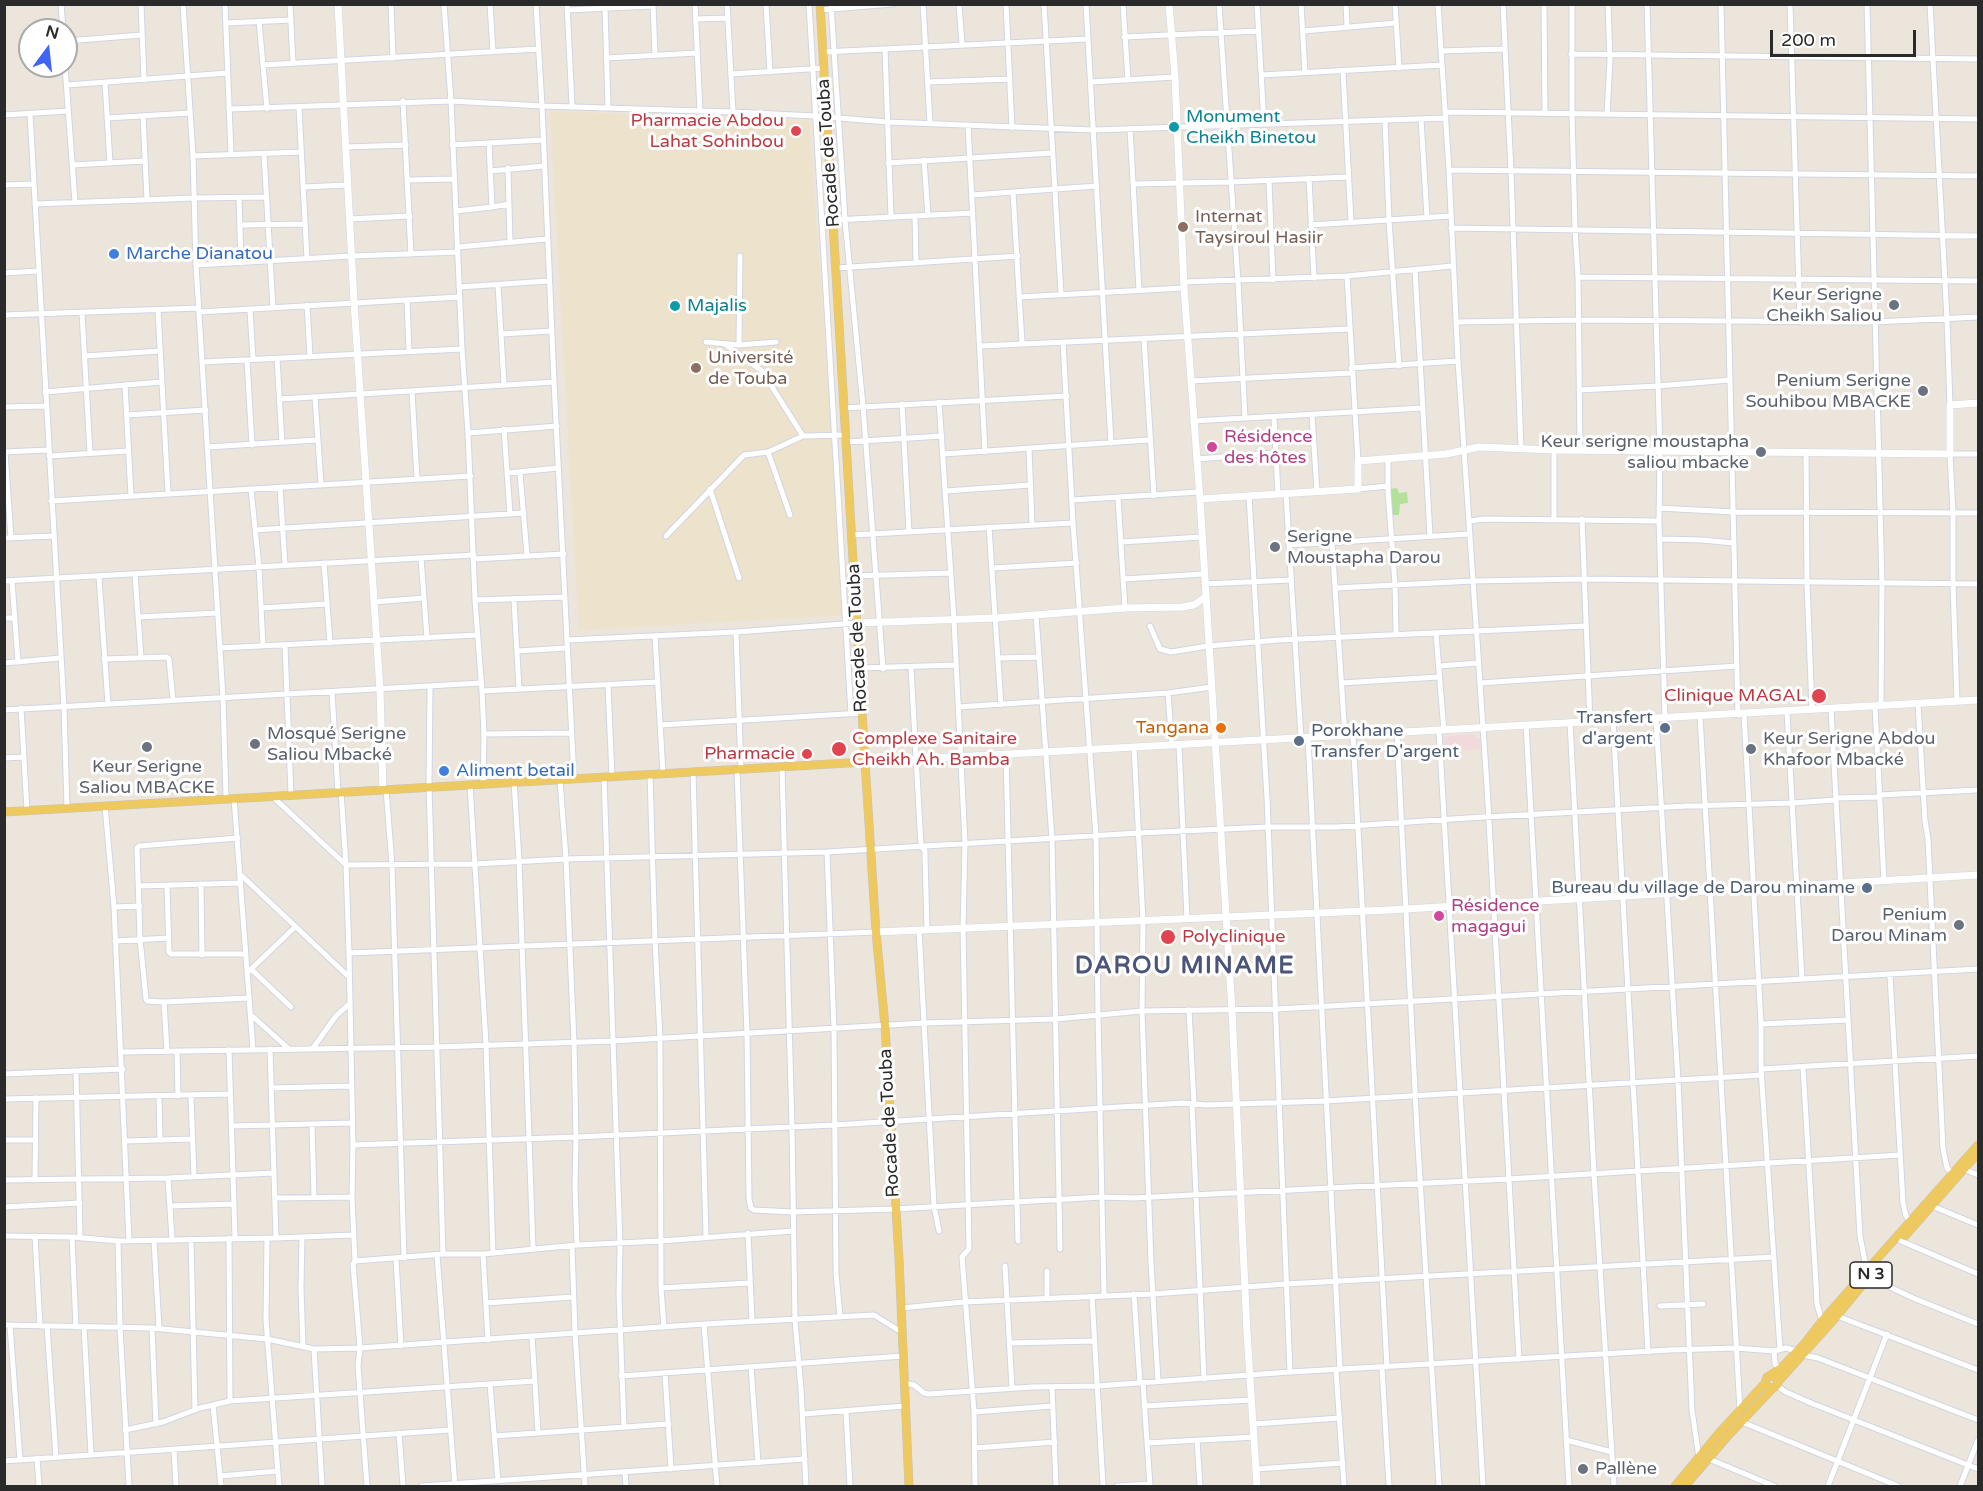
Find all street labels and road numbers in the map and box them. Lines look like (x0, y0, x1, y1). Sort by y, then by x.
street label: Rocade de Touba (813, 78, 845, 228)
street label: Rocade de Touba (843, 563, 873, 713)
street label: Rocade de Touba (875, 1048, 905, 1198)
road number: N 3 (1850, 1262, 1892, 1288)

